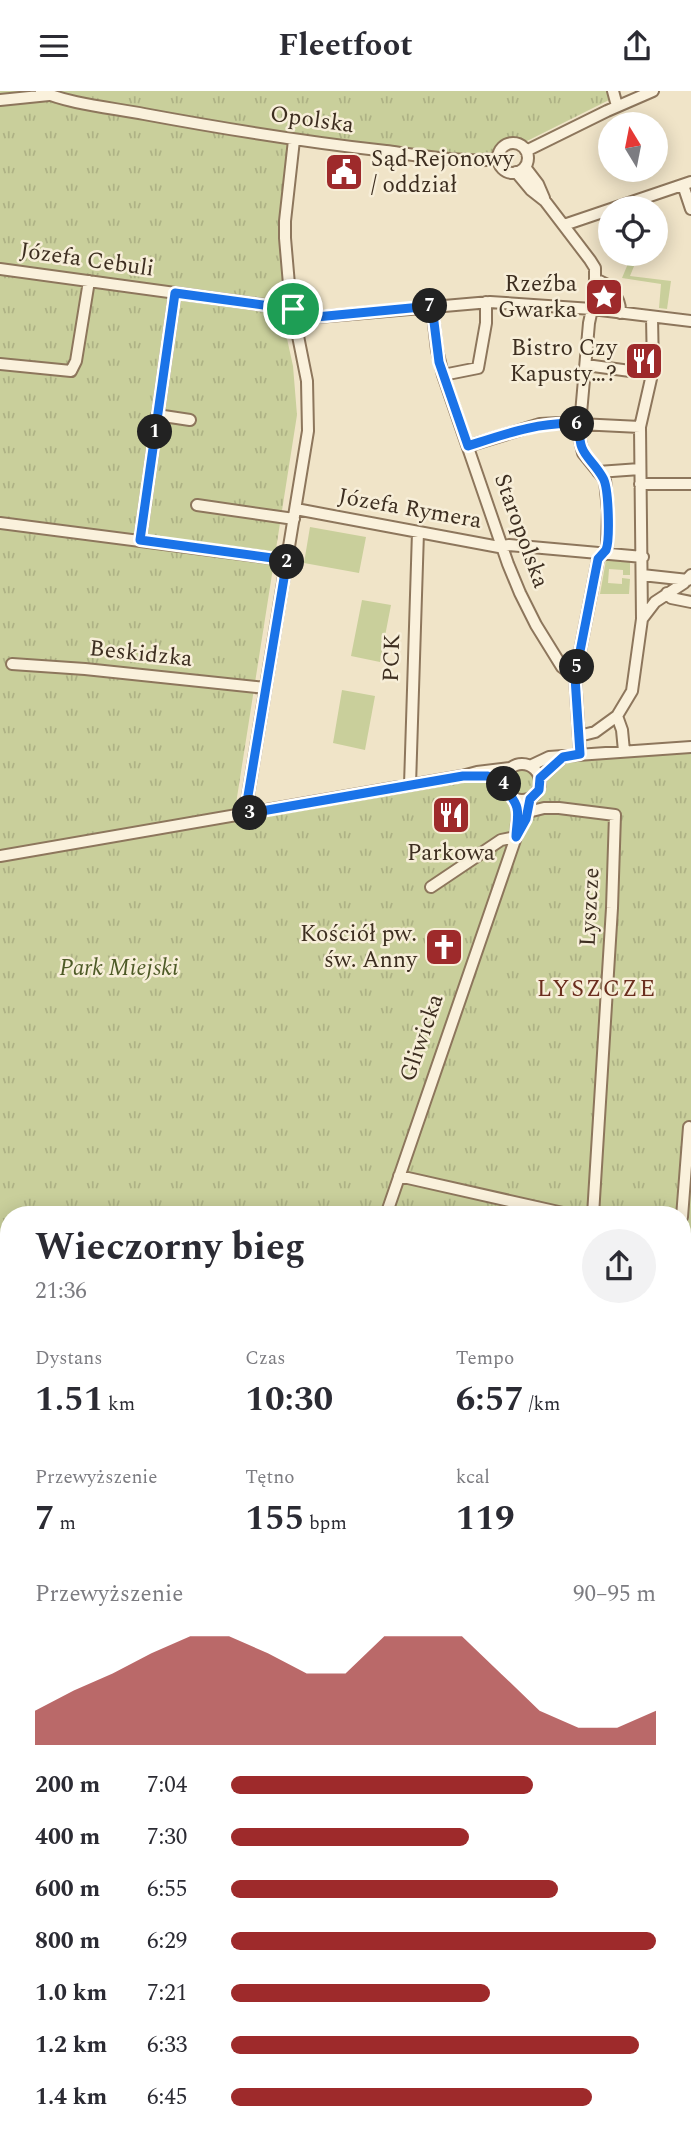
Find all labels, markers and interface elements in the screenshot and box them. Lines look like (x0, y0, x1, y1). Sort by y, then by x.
text: Fleetfoot (278, 21, 413, 70)
icon: menu (35, 27, 73, 65)
icon: share (618, 27, 656, 65)
street label: Opolska (268, 97, 356, 143)
north arrow (598, 112, 668, 182)
map controls (598, 112, 668, 266)
place label: Sąd Rejonowy / oddział (371, 142, 515, 203)
public building icon: Sąd Rejonowy / oddział (323, 151, 365, 193)
button: locate (598, 196, 668, 266)
street label: Józefa Cebuli (18, 233, 156, 287)
place label: Rzeźba Gwarka (498, 267, 577, 328)
place icon: Rzeźba Gwarka (583, 276, 625, 318)
pin (263, 279, 323, 339)
pin: 7 (412, 289, 448, 323)
icon: arrive (274, 290, 312, 328)
text: 7 (424, 291, 435, 320)
place label: Bistro Czy Kapusty…? (510, 331, 618, 392)
restaurant icon: Bistro Czy Kapusty…? (623, 340, 665, 382)
pin: 6 (560, 407, 594, 441)
text: 6 (571, 409, 582, 438)
pin: 1 (138, 415, 172, 449)
text: 1 (149, 417, 160, 446)
street label: Staropolska (484, 469, 558, 593)
street label: Józefa Rymera (335, 479, 485, 539)
pin: 2 (270, 545, 304, 580)
text: 2 (281, 547, 292, 576)
street label: Beskidzka (88, 631, 194, 677)
street label: PCK (374, 633, 410, 683)
pin: 5 (560, 649, 594, 685)
text: 5 (571, 652, 582, 681)
pin: 4 (486, 767, 522, 801)
text: 4 (498, 769, 509, 798)
restaurant icon: Parkowa (430, 794, 472, 836)
pin: 3 (232, 795, 268, 831)
text: 3 (244, 798, 255, 827)
place label: Parkowa (407, 836, 495, 871)
street label: Lyszcze (570, 867, 610, 947)
place label: Kościół pw. św. Anny (300, 917, 418, 978)
church icon: Kościół pw. św. Anny (423, 926, 465, 968)
park label: Park Miejski (59, 951, 179, 986)
district label: LYSZCZE (537, 971, 657, 1007)
street label: Gliwicka (391, 989, 453, 1087)
text: Wieczorny bieg (35, 1219, 305, 1277)
button: share (582, 1229, 656, 1303)
text: 21:36 (35, 1274, 87, 1309)
text: Dystans (35, 1344, 103, 1373)
text: Czas (245, 1344, 285, 1373)
text: Tempo (456, 1344, 514, 1373)
text: 1.51 (35, 1373, 103, 1426)
text: 10:30 (245, 1373, 333, 1426)
text: 6:57 (456, 1373, 524, 1426)
text: km (103, 1390, 135, 1419)
text: /km (524, 1390, 560, 1419)
text: Przewyższenie (35, 1463, 158, 1492)
text: Tętno (245, 1463, 295, 1492)
text: kcal (456, 1463, 490, 1492)
text: 7 (35, 1492, 55, 1545)
text: 155 (245, 1492, 304, 1545)
text: 119 (456, 1492, 515, 1545)
text: m (55, 1509, 76, 1538)
text: bpm (304, 1509, 347, 1538)
text: Przewyższenie (35, 1577, 183, 1612)
text: 90–95 m (573, 1577, 656, 1612)
text: 200 m (35, 1768, 100, 1803)
text: 7:04 (147, 1768, 187, 1803)
text: 400 m (35, 1820, 100, 1855)
text: 7:30 (147, 1820, 187, 1855)
text: 600 m (35, 1872, 100, 1907)
text: 6:55 (147, 1872, 187, 1907)
text: 800 m (35, 1924, 100, 1959)
text: 6:29 (147, 1924, 187, 1959)
text: 1.0 km (35, 1976, 107, 2011)
text: 7:21 (147, 1976, 187, 2011)
text: 1.2 km (35, 2028, 107, 2063)
text: 6:33 (147, 2028, 187, 2063)
text: 1.4 km (35, 2080, 107, 2115)
text: 6:45 (147, 2080, 187, 2115)

